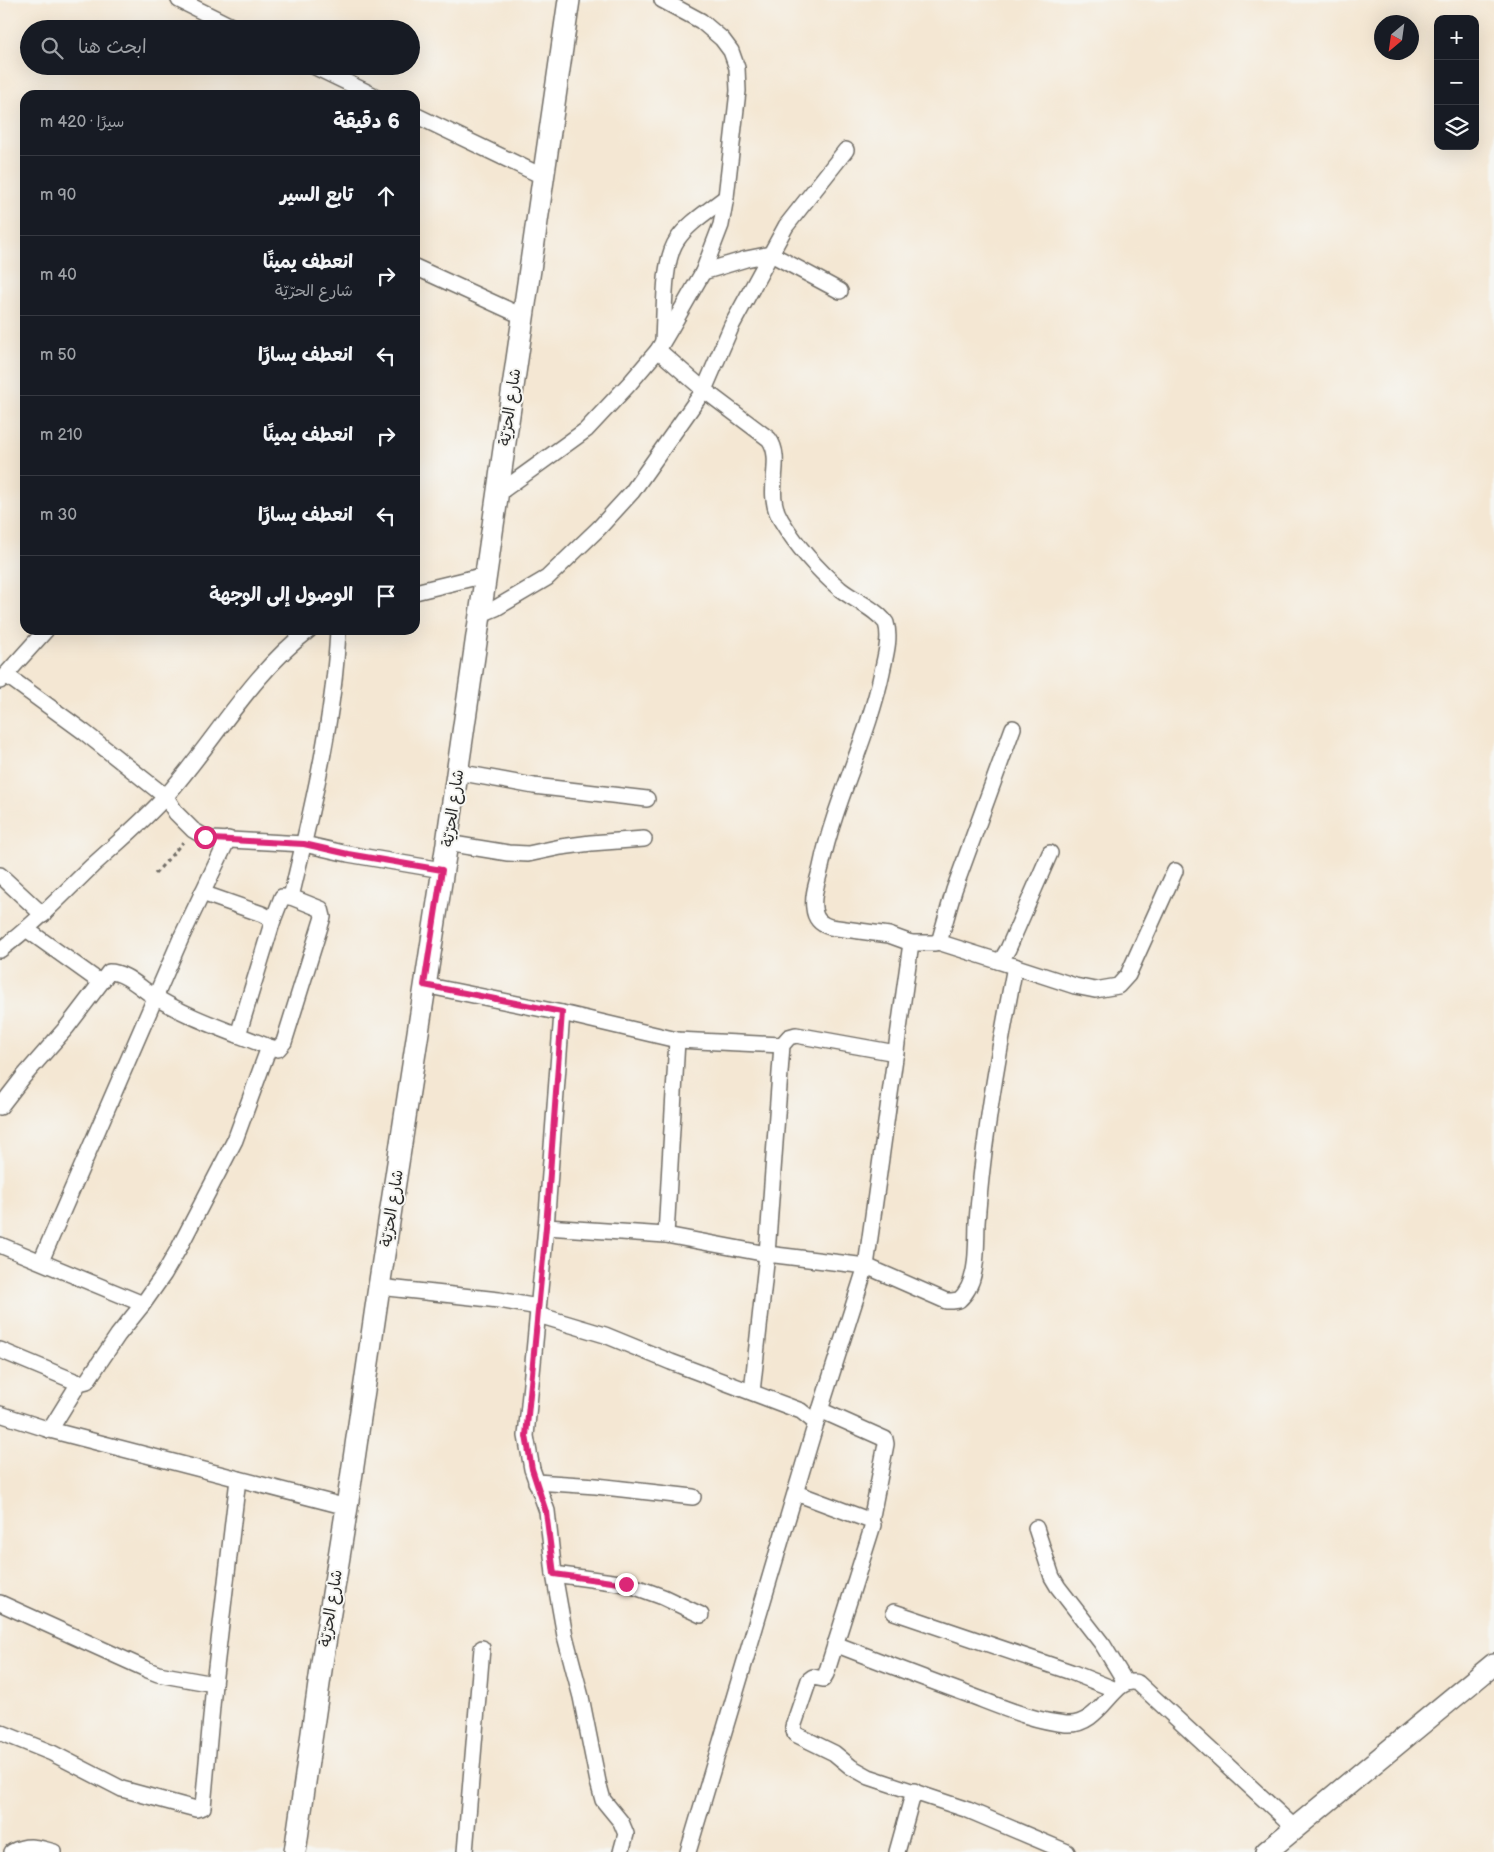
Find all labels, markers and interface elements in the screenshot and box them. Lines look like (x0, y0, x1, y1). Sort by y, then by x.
north arrow (1374, 15, 1419, 60)
map controls (1434, 15, 1479, 150)
button: + (1434, 15, 1479, 60)
search box (20, 20, 420, 75)
icon: search (38, 34, 66, 62)
text: ابحث هنا (78, 36, 147, 59)
button: − (1434, 60, 1479, 105)
button: layers (1434, 105, 1479, 150)
text: 6 دقيقة (333, 109, 400, 134)
text: سيرًا · 420 m (40, 113, 124, 132)
icon: ahead (372, 182, 400, 210)
text: تابع السير (280, 184, 353, 207)
text: 90 m (40, 186, 76, 205)
text: انعطف يمينًا (263, 251, 353, 274)
icon: right (372, 262, 400, 290)
text: 40 m (40, 266, 77, 285)
text: شارع الحرّيّة (275, 282, 353, 301)
icon: left (372, 342, 400, 370)
text: انعطف يسارًا (258, 344, 353, 367)
text: 50 m (40, 346, 76, 365)
street label: شارع الحرّيّة (496, 367, 526, 447)
icon: right (372, 422, 400, 450)
text: انعطف يمينًا (263, 424, 353, 447)
text: 210 m (40, 426, 82, 445)
icon: left (372, 502, 400, 530)
text: انعطف يسارًا (258, 504, 353, 527)
text: 30 m (40, 506, 77, 525)
icon: arrive (372, 582, 400, 610)
text: الوصول إلى الوجهة (209, 584, 353, 607)
street label: شارع الحرّيّة (439, 768, 469, 848)
route start (194, 826, 217, 849)
street label: شارع الحرّيّة (377, 1168, 409, 1248)
street label: شارع الحرّيّة (316, 1568, 348, 1648)
route end (615, 1573, 638, 1596)

